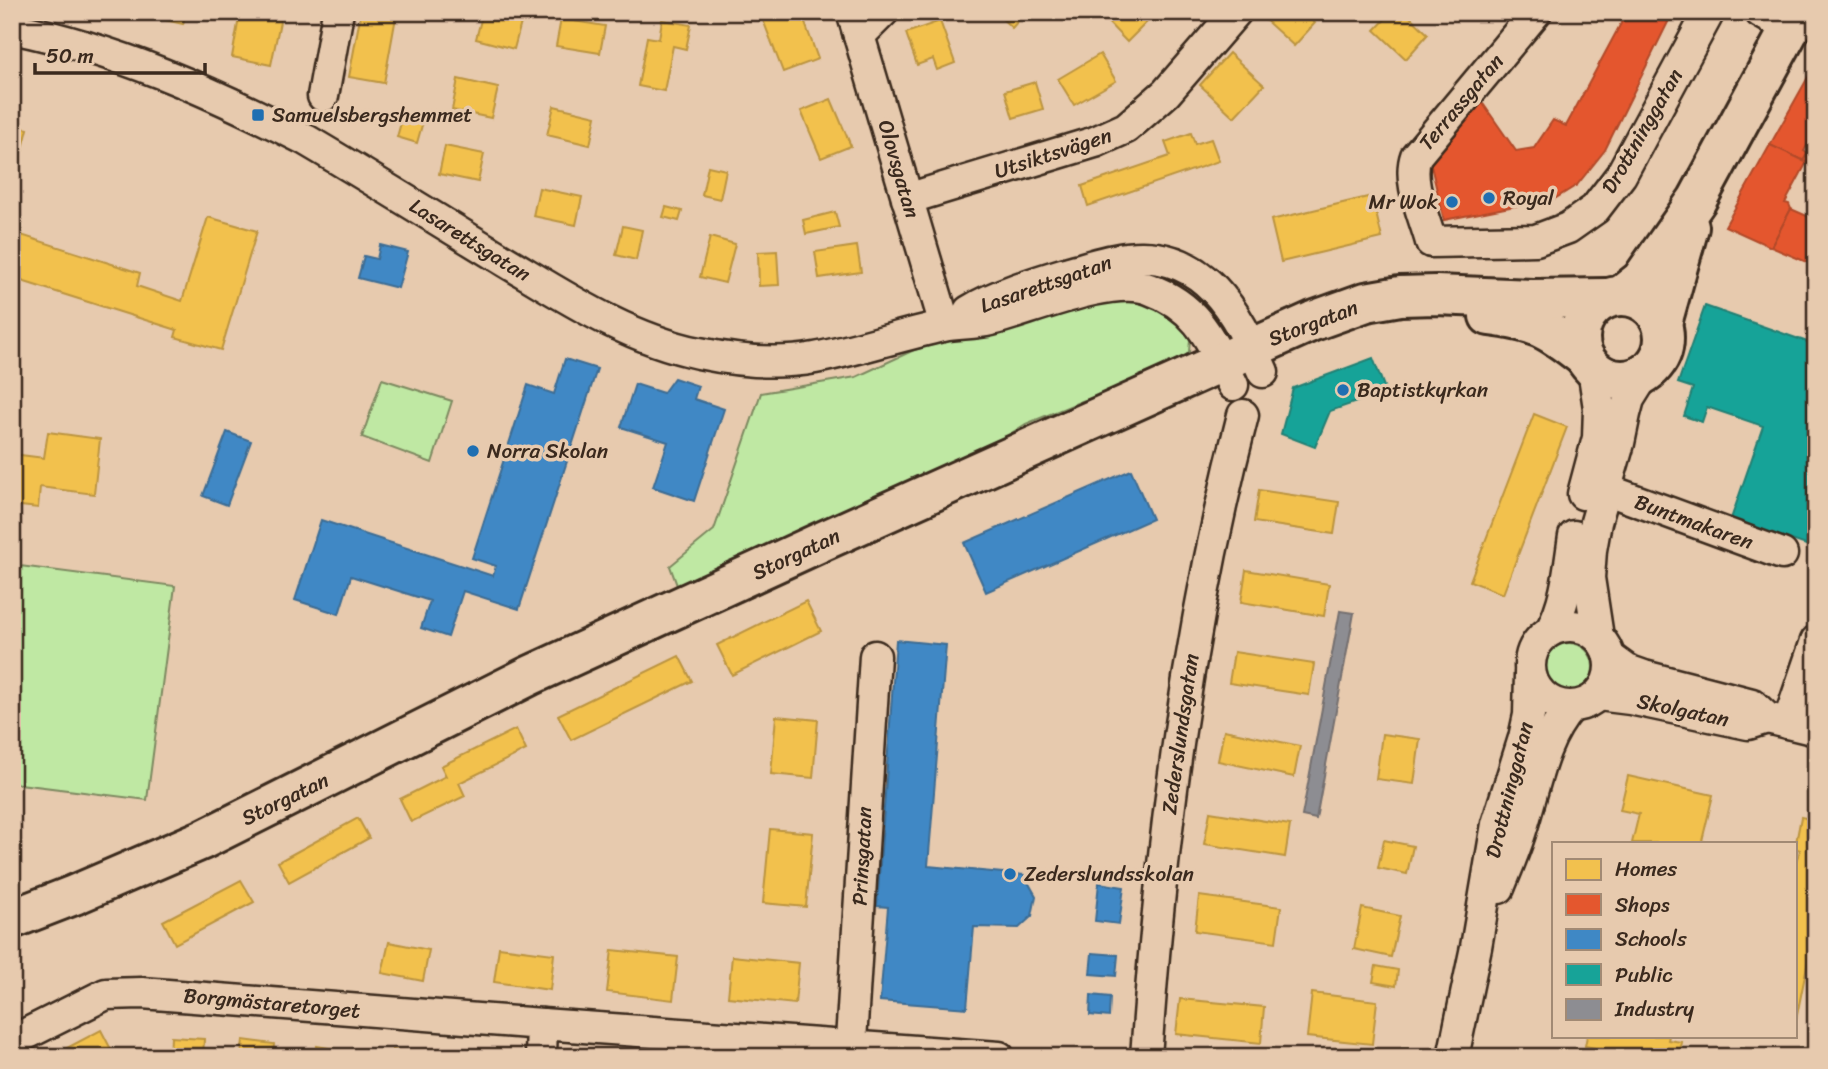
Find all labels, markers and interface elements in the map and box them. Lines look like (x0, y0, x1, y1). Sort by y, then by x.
scale bar (35, 32, 205, 76)
text: 50 m (46, 37, 94, 75)
street label: Terrassgatan (1408, 45, 1514, 159)
street label: Drottninggatan (1591, 61, 1693, 201)
place label: Samuelsbergshemmet (272, 96, 472, 134)
marker: Samuelsbergshemmet (250, 107, 266, 123)
street label: Olovsgatan (867, 115, 931, 223)
street label: Utsiktsvägen (989, 116, 1117, 190)
place label: Royal (1503, 179, 1555, 217)
place label: Mr Wok (1369, 183, 1438, 221)
street label: Lasarettsgatan (402, 187, 538, 293)
marker: Royal (1481, 190, 1497, 206)
marker: Mr Wok (1444, 194, 1460, 210)
street label: Lasarettsgatan (975, 244, 1117, 324)
street label: Storgatan (1262, 288, 1364, 358)
place label: Baptistkyrkan (1357, 371, 1488, 409)
marker: Baptistkyrkan (1335, 382, 1351, 398)
place label: Norra Skolan (487, 432, 608, 470)
marker: Norra Skolan (465, 443, 481, 459)
street label: Buntmakaren (1629, 483, 1759, 561)
street label: Storgatan (745, 517, 847, 591)
street label: Zederslundsgatan (1150, 651, 1210, 817)
street label: Skolgatan (1633, 682, 1733, 738)
street label: Drottninggatan (1474, 718, 1544, 862)
street label: Storgatan (235, 761, 335, 837)
street label: Prinsgatan (840, 805, 884, 907)
legend (1552, 842, 1797, 1038)
text: Homes (1615, 850, 1677, 888)
place label: Zederslundsskolan (1024, 855, 1194, 893)
marker: Zederslundsskolan (1002, 866, 1018, 882)
text: Shops (1615, 886, 1670, 924)
text: Schools (1615, 920, 1687, 958)
text: Public (1615, 956, 1673, 994)
street label: Borgmästaretorget (182, 976, 362, 1030)
text: Industry (1614, 990, 1694, 1028)

